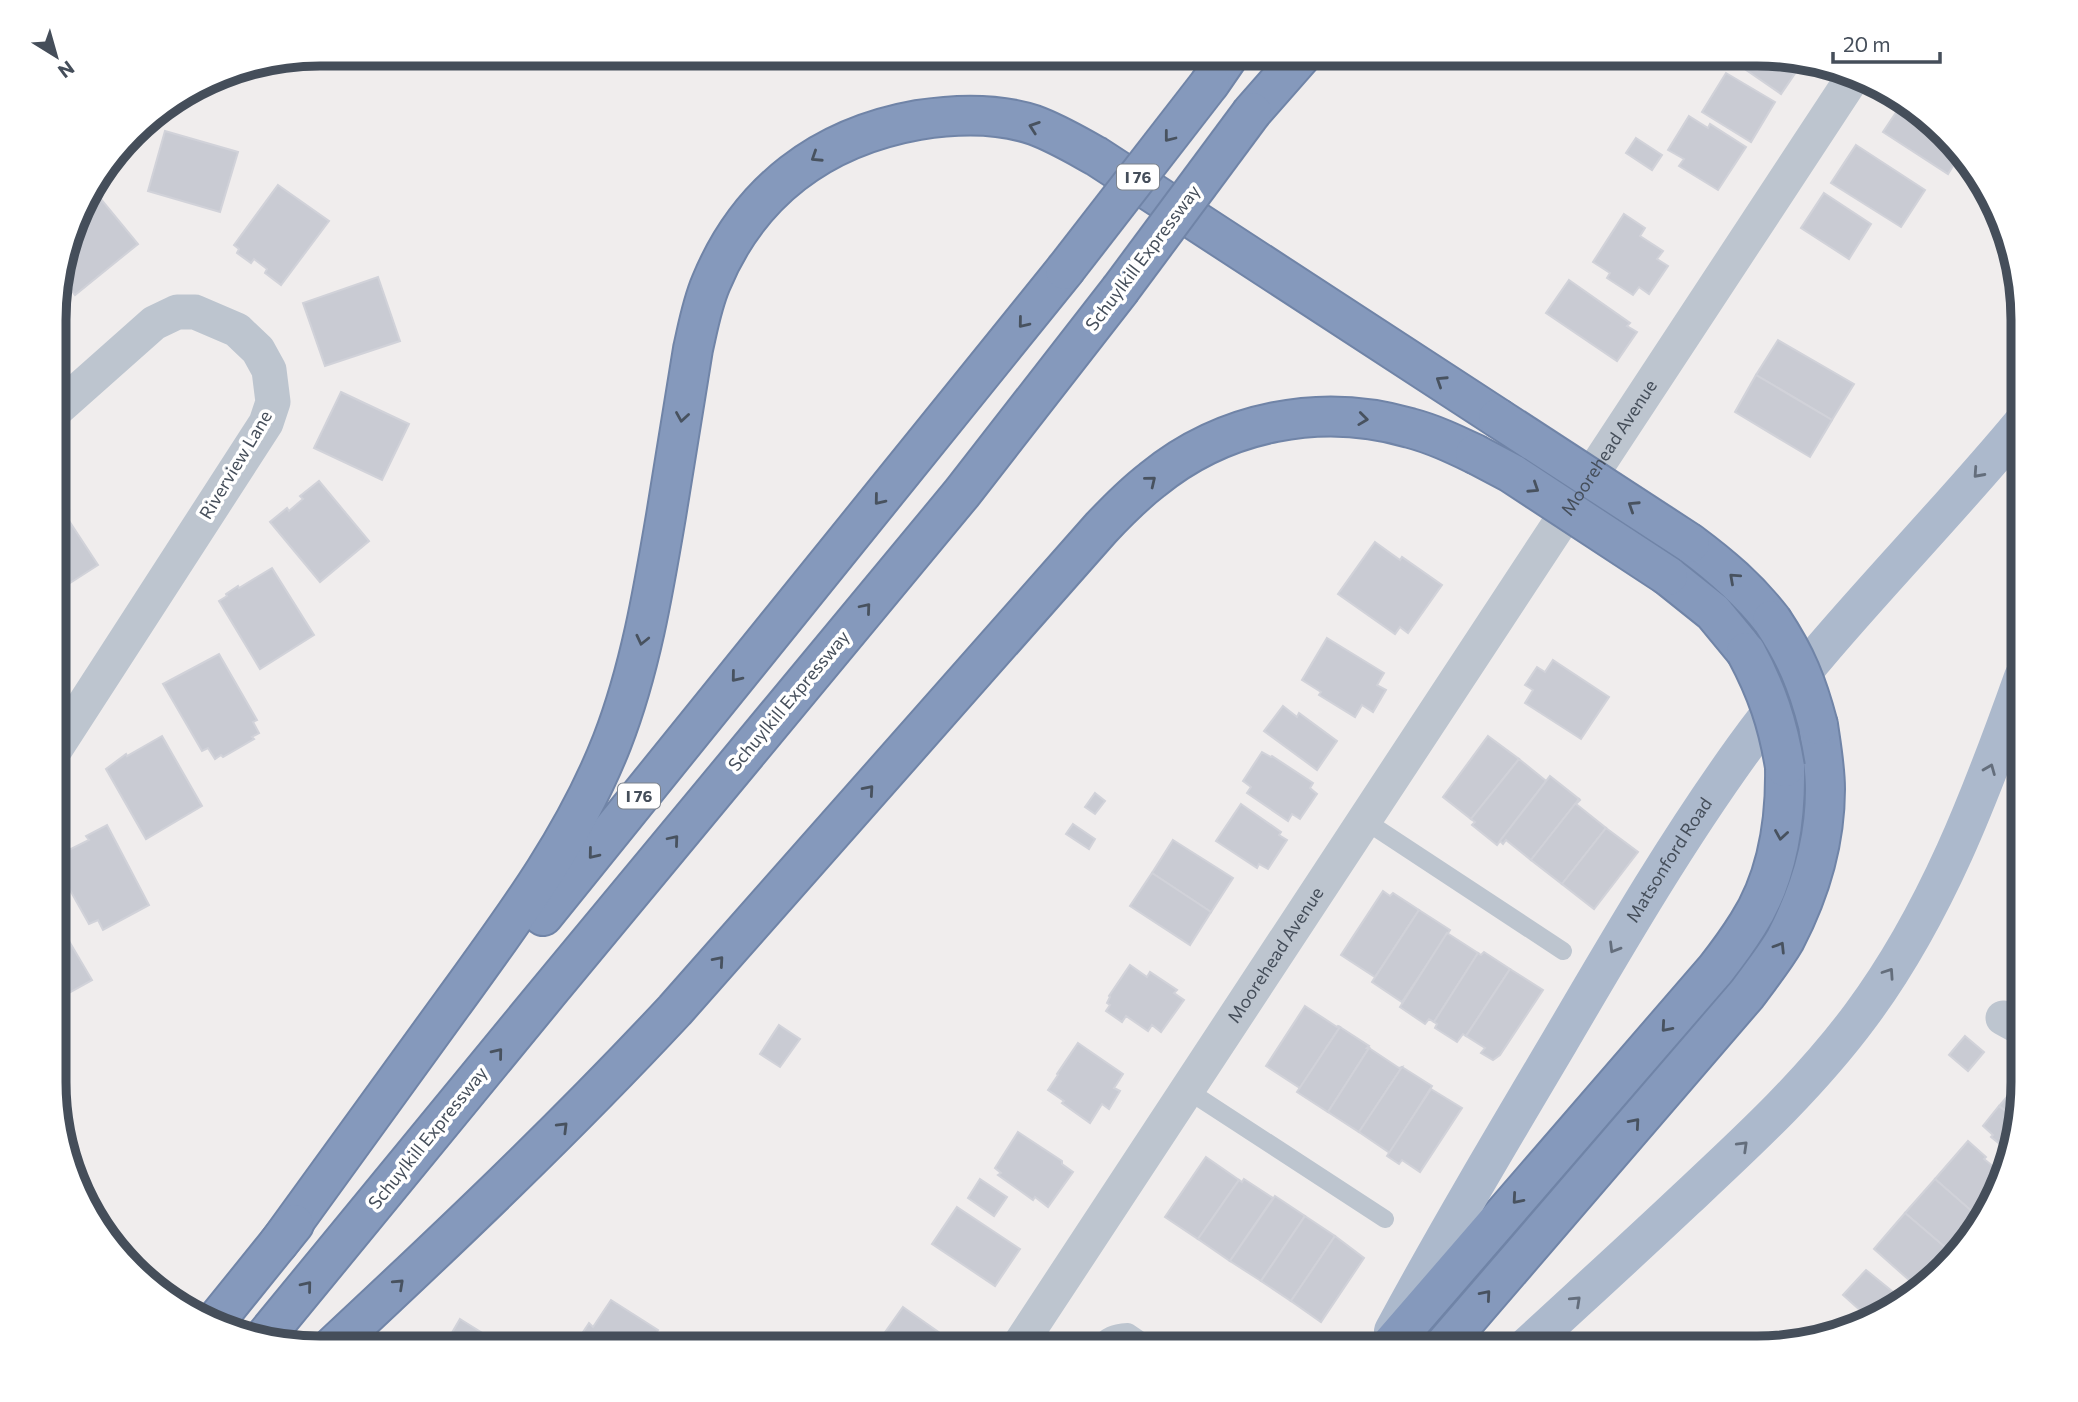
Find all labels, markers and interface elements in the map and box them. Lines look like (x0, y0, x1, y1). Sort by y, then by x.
north arrow (21, 21, 91, 91)
scale bar (1833, 21, 1940, 65)
text: 20 m (1843, 31, 1891, 56)
text: N (54, 56, 79, 83)
one-way arrow (1029, 121, 1041, 135)
one-way arrow (1164, 129, 1177, 141)
one-way arrow (811, 149, 824, 162)
road number: I 76 (1117, 164, 1159, 190)
street label: Schuylkill Expressway (1080, 180, 1204, 335)
one-way arrow (1018, 316, 1031, 328)
street label: Moorehead Avenue (1556, 375, 1661, 520)
one-way arrow (1436, 377, 1449, 389)
street label: Riverview Lane (194, 406, 276, 523)
one-way arrow (675, 411, 690, 422)
one-way arrow (1357, 411, 1368, 426)
one-way arrow (1974, 465, 1986, 478)
one-way arrow (1143, 477, 1155, 490)
one-way arrow (1526, 480, 1539, 493)
one-way arrow (875, 493, 888, 505)
one-way arrow (1628, 501, 1641, 514)
one-way arrow (1729, 574, 1742, 586)
one-way arrow (858, 604, 871, 616)
street label: Schuylkill Expressway (723, 626, 854, 775)
one-way arrow (636, 634, 651, 646)
one-way arrow (732, 668, 744, 681)
one-way arrow (1981, 764, 1995, 776)
road number: I 76 (618, 783, 660, 808)
one-way arrow (861, 785, 873, 798)
street label: Matsonford Road (1621, 793, 1716, 926)
one-way arrow (1774, 829, 1789, 841)
one-way arrow (666, 835, 678, 848)
one-way arrow (589, 845, 601, 858)
street label: Moorehead Avenue (1222, 882, 1327, 1027)
one-way arrow (1610, 941, 1623, 954)
one-way arrow (1771, 942, 1784, 955)
one-way arrow (711, 956, 723, 969)
one-way arrow (1881, 967, 1894, 980)
one-way arrow (1662, 1019, 1674, 1032)
one-way arrow (490, 1048, 502, 1061)
street label: Schuylkill Expressway (363, 1062, 491, 1213)
one-way arrow (1627, 1118, 1639, 1131)
one-way arrow (555, 1122, 568, 1135)
one-way arrow (1735, 1141, 1748, 1154)
one-way arrow (1513, 1191, 1525, 1204)
one-way arrow (391, 1280, 404, 1293)
one-way arrow (299, 1281, 311, 1294)
one-way arrow (1478, 1290, 1490, 1303)
one-way arrow (1568, 1297, 1581, 1309)

